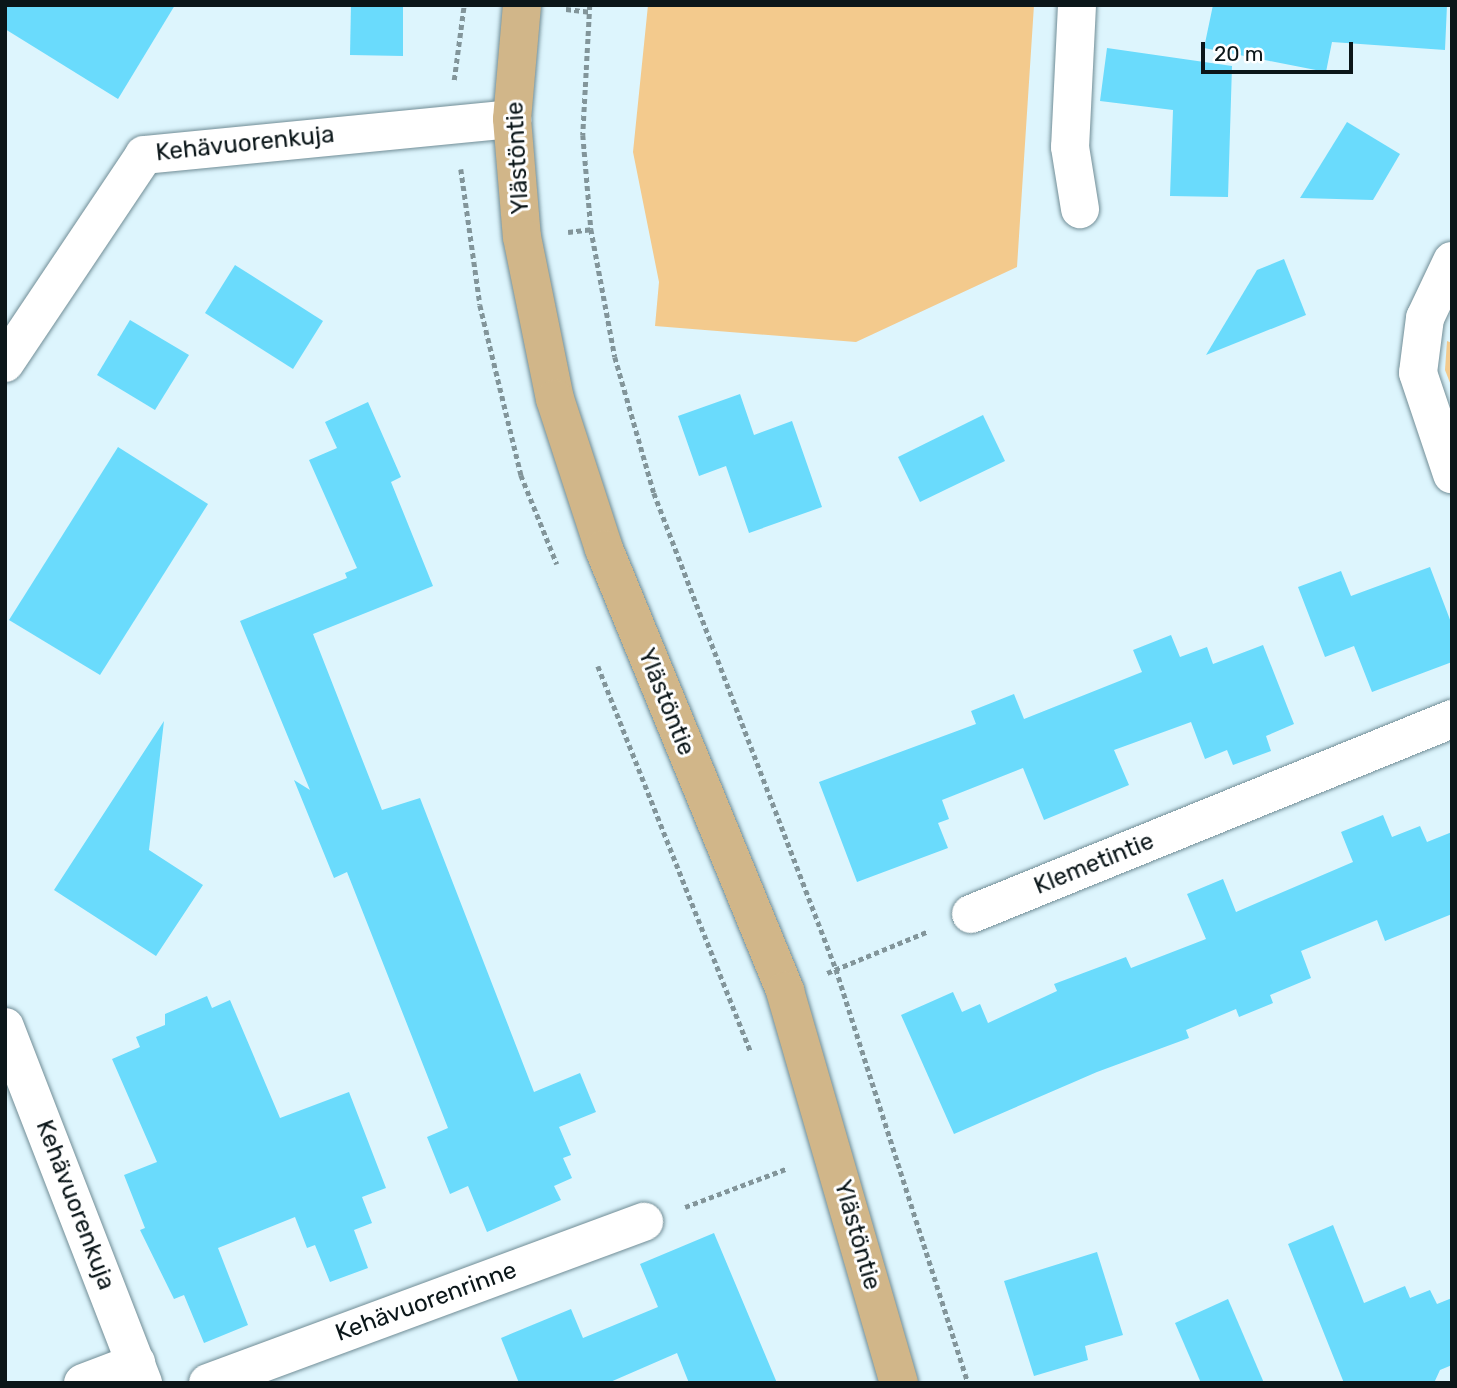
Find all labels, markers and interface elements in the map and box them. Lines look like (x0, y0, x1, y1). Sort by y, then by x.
scale bar (1205, 28, 1357, 72)
text: 20 m (1214, 41, 1263, 66)
street label: Ylästöntie (501, 101, 535, 215)
street label: Kehävuorenkuja (154, 120, 336, 168)
street label: Ylästöntie (632, 644, 700, 760)
street label: Klemetintie (1030, 827, 1158, 901)
street label: Kehävuorenkuja (29, 1116, 121, 1294)
street label: Ylästöntie (828, 1177, 886, 1293)
street label: Kehävuorenrinne (332, 1256, 520, 1348)

